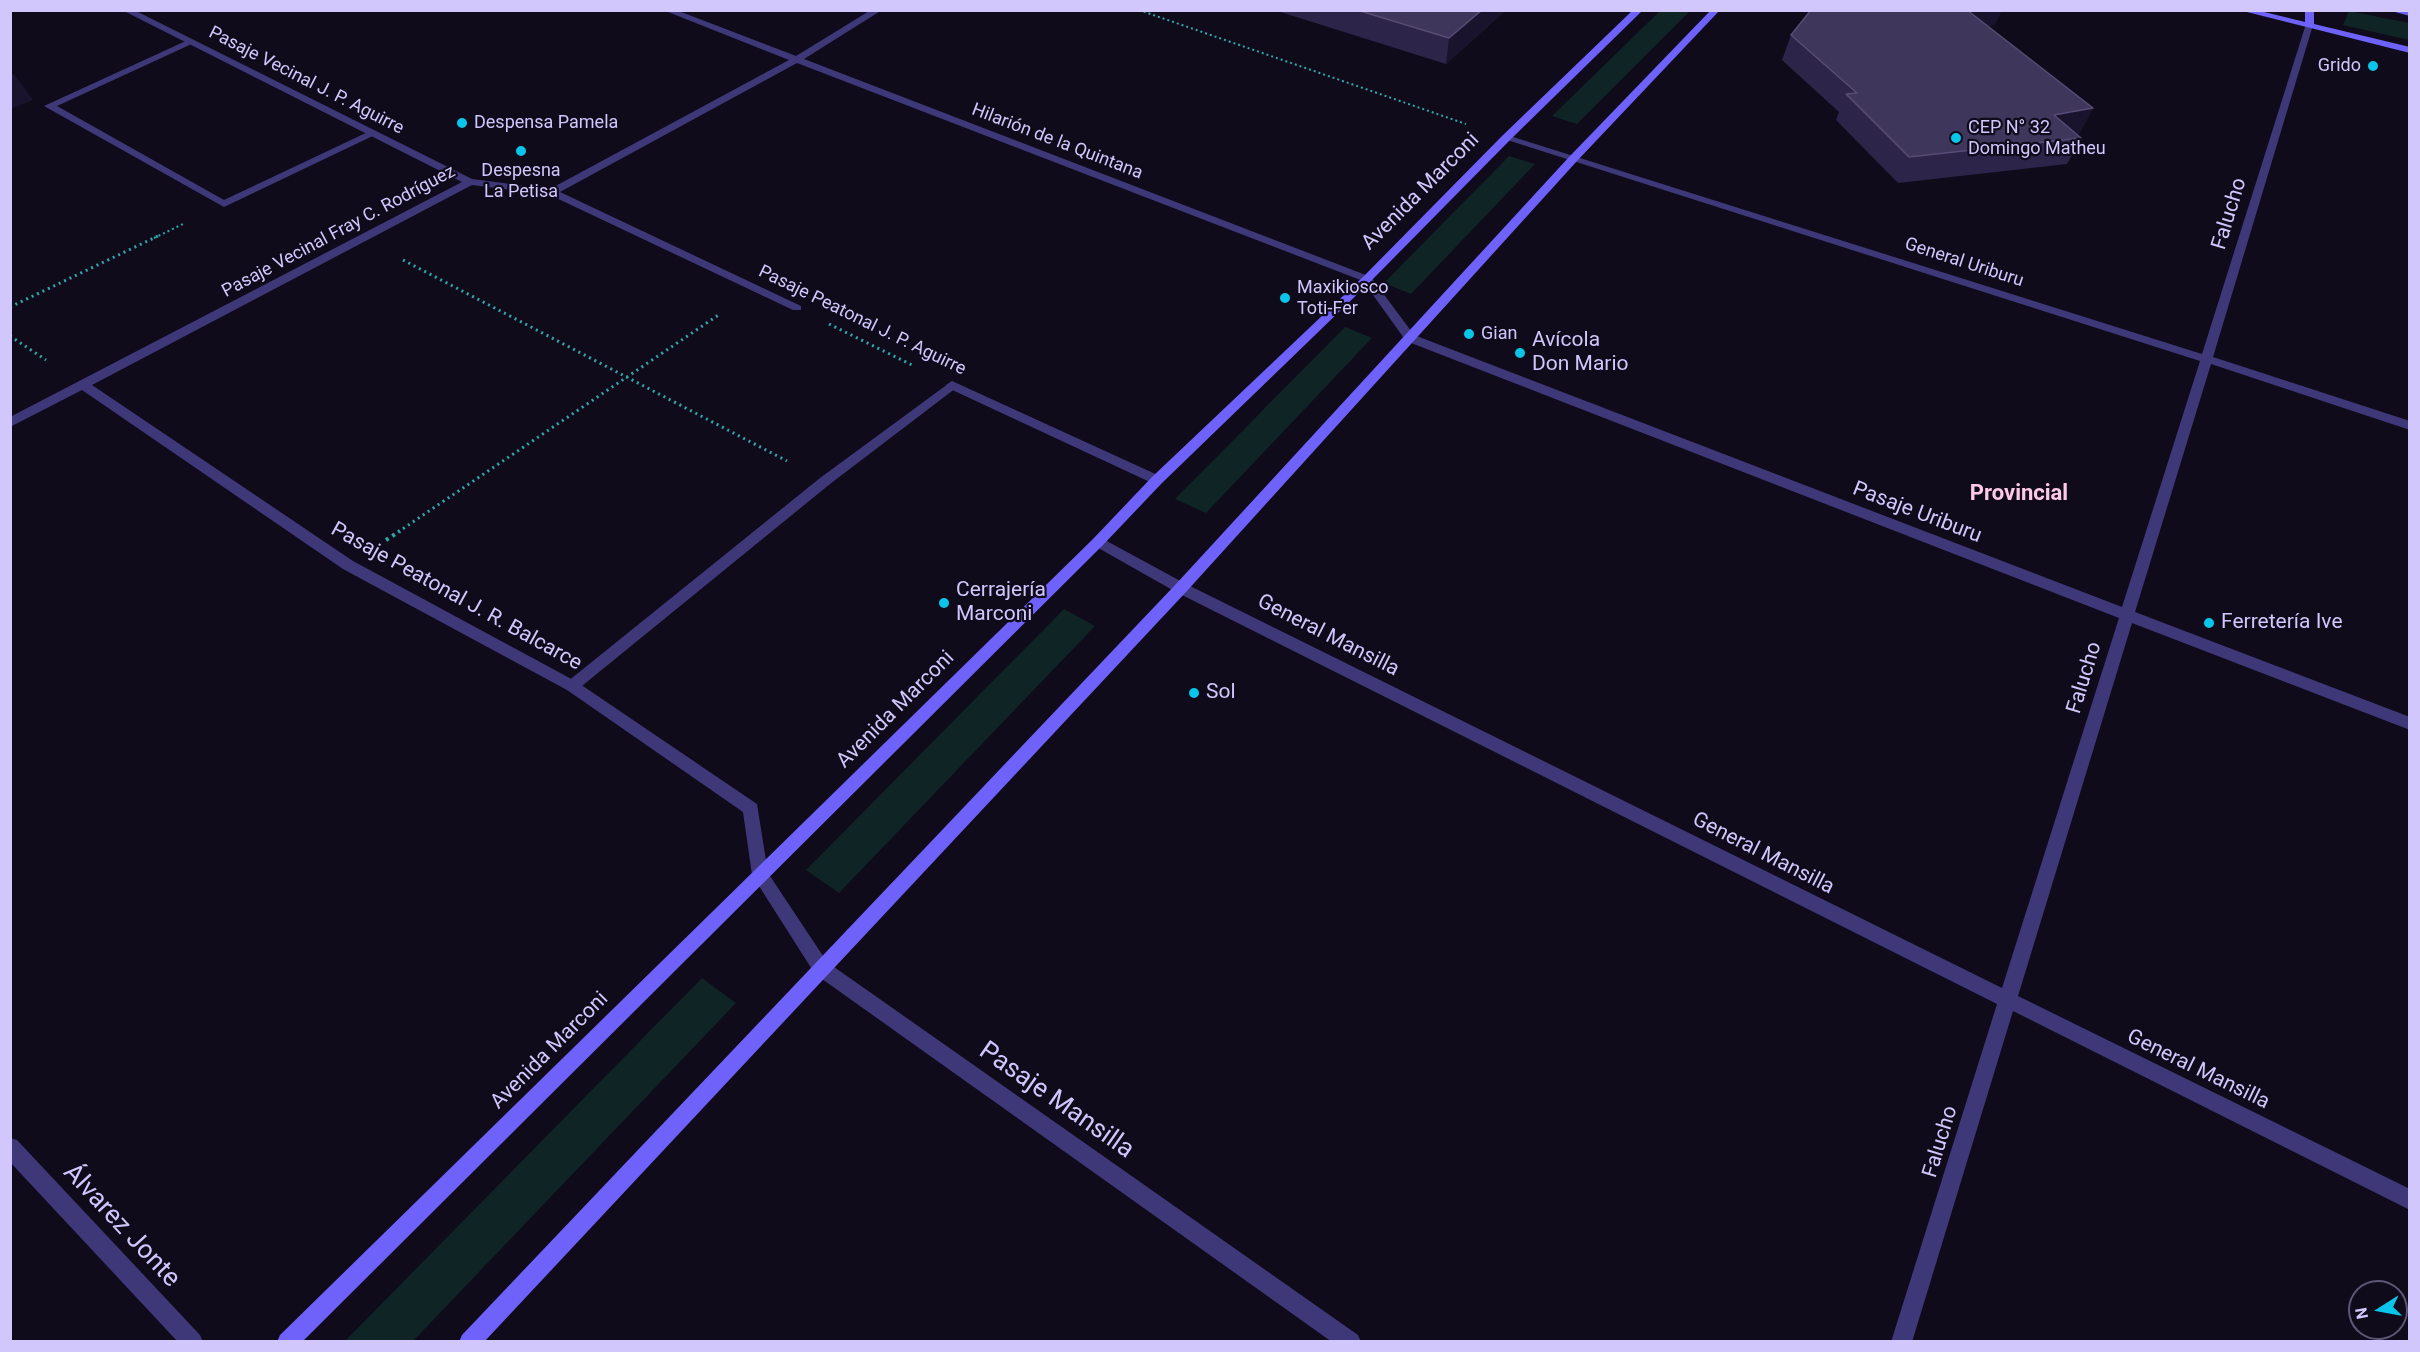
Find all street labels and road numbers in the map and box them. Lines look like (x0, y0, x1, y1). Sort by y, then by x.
street label: Pasaje Vecinal J. P. Aguirre (205, 22, 407, 140)
street label: Hilarión de la Quintana (968, 99, 1146, 185)
street label: Avenida Marconi (1357, 128, 1485, 256)
street label: Pasaje Vecinal Fray C. Rodríguez (219, 161, 459, 303)
street label: Falucho (2207, 175, 2253, 253)
street label: General Uriburu (1902, 234, 2026, 292)
street label: Pasaje Peatonal J. P. Aguirre (755, 261, 969, 381)
street label: Pasaje Uriburu (1849, 477, 1985, 549)
street label: Pasaje Peatonal J. R. Balcarce (326, 517, 586, 677)
street label: General Mansilla (1253, 589, 1403, 683)
street label: Falucho (2062, 639, 2108, 717)
street label: Avenida Marconi (832, 646, 960, 774)
street label: General Mansilla (1688, 807, 1838, 901)
street label: Avenida Marconi (486, 987, 614, 1115)
street label: General Mansilla (2123, 1025, 2273, 1115)
street label: Pasaje Mansilla (972, 1036, 1140, 1166)
street label: Falucho (1918, 1103, 1964, 1181)
street label: Álvarez Jonte (56, 1158, 186, 1294)

